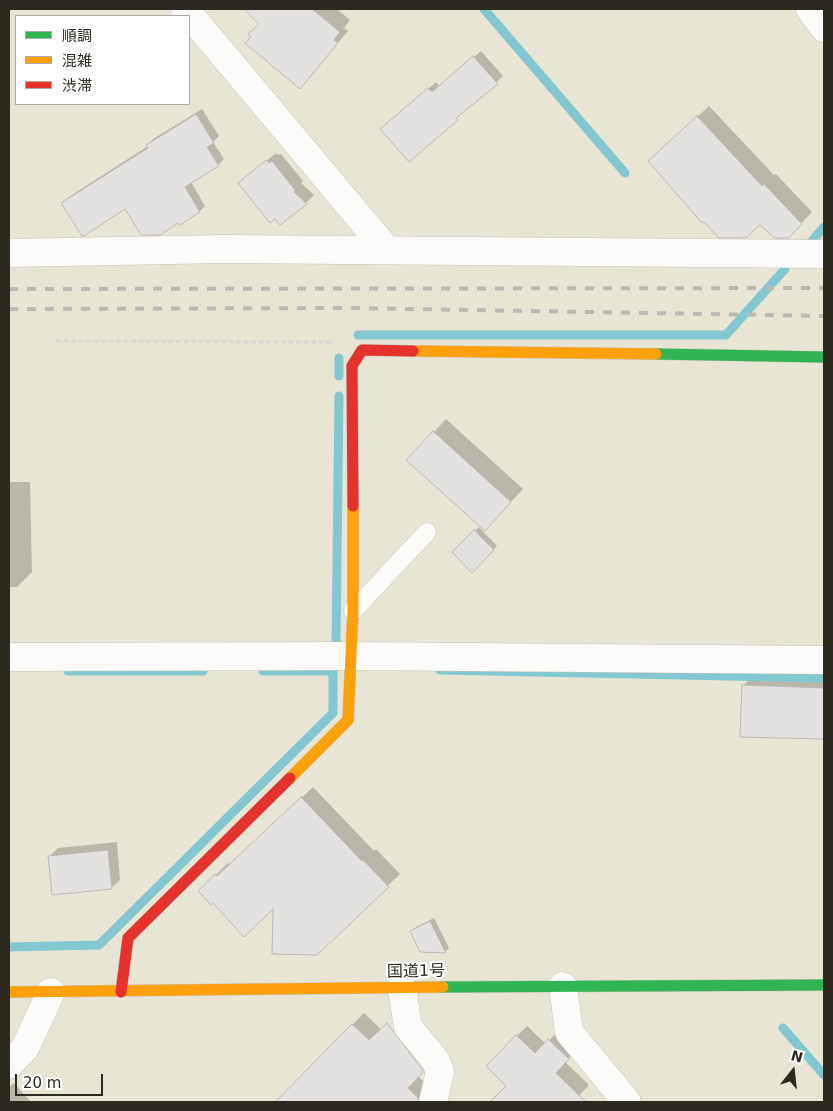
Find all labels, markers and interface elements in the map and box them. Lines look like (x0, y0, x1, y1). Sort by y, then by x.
legend (15, 15, 190, 105)
text: 順調 (62, 27, 92, 45)
text: 混雑 (62, 52, 92, 70)
text: 渋滞 (62, 77, 92, 95)
street label: 国道1号 (387, 962, 445, 982)
north arrow (768, 1046, 818, 1096)
text: N (789, 1047, 805, 1066)
scale bar (18, 1064, 105, 1096)
text: 20 m (23, 1074, 61, 1092)

